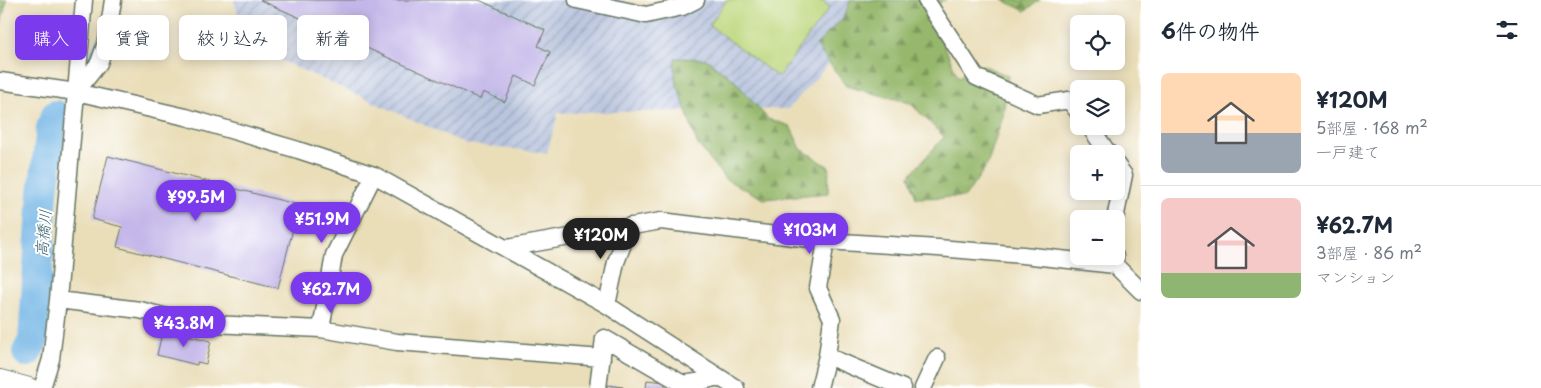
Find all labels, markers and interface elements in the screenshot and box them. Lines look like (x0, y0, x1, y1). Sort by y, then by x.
text: 6件の物件 (1161, 14, 1260, 46)
chip: 購入 (15, 15, 87, 60)
chip: 賃貸 (97, 15, 169, 60)
chip: 絞り込み (179, 15, 287, 60)
chip: 新着 (297, 15, 369, 60)
map controls (1070, 15, 1125, 265)
button: locate (1070, 15, 1125, 70)
icon: filters (1493, 16, 1521, 44)
button: layers (1070, 80, 1125, 135)
text: ¥120M (1316, 83, 1388, 115)
icon: home (1201, 93, 1261, 153)
text: 5部屋 · 168 m² (1316, 115, 1428, 139)
text: 一戸建て (1316, 139, 1380, 163)
button: + (1070, 145, 1125, 200)
pin: ¥99.5M (155, 180, 237, 222)
text: ¥99.5M (167, 184, 225, 208)
pin: ¥51.9M (281, 202, 363, 244)
text: ¥51.9M (294, 206, 350, 230)
water label: 高橋川 (28, 208, 56, 258)
text: ¥62.7M (1316, 208, 1393, 240)
button: − (1070, 210, 1125, 265)
pin: ¥103M (775, 212, 845, 255)
text: ¥103M (783, 217, 837, 241)
pin: ¥120M (566, 218, 636, 260)
icon: home (1201, 218, 1261, 278)
text: ¥120M (574, 222, 628, 246)
text: 3部屋 · 86 m² (1316, 240, 1422, 264)
text: マンション (1316, 264, 1395, 288)
pin: ¥62.7M (290, 272, 372, 314)
text: ¥62.7M (302, 276, 360, 300)
pin: ¥43.8M (143, 306, 225, 348)
text: ¥43.8M (154, 310, 214, 334)

